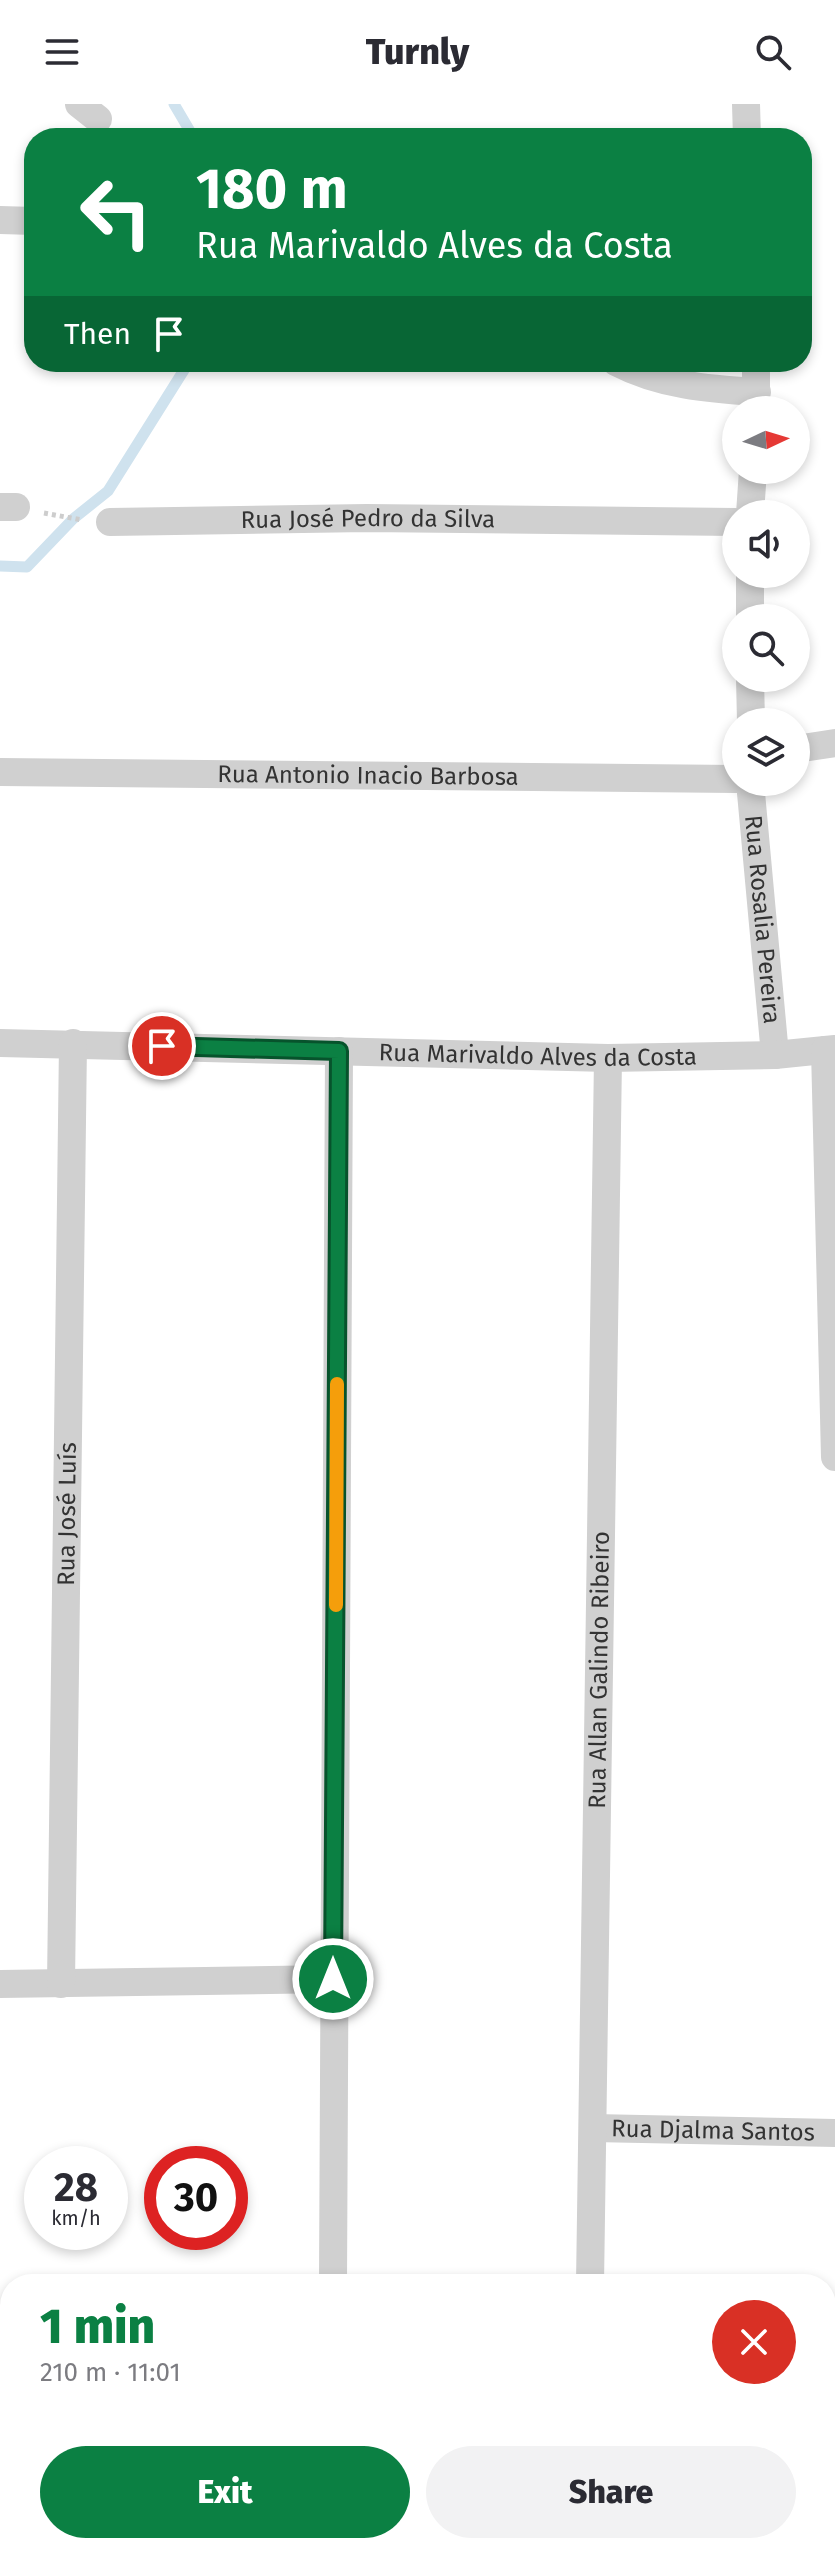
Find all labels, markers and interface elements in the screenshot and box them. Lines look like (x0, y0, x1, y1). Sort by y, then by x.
icon: menu (40, 30, 84, 74)
text: Turnly (366, 30, 469, 74)
icon: search (751, 30, 795, 74)
text: 180 m (196, 156, 348, 223)
icon: left (64, 160, 168, 264)
text: Rua Marivaldo Alves da Costa (196, 224, 673, 268)
icon: arrive (147, 312, 191, 356)
text: Then (64, 316, 131, 352)
north arrow (722, 396, 810, 484)
map controls (722, 396, 810, 796)
button: sound (722, 500, 810, 588)
street label: Rua José Pedro da Silva (240, 504, 495, 534)
button: search (722, 604, 810, 692)
button: layers (722, 708, 810, 796)
street label: Rua Antonio Inacio Barbosa (217, 760, 519, 791)
street label: Rua Rosalia Pereira (739, 814, 786, 1025)
pin (128, 1012, 196, 1080)
icon: arrive (140, 1024, 184, 1068)
street label: Rua Marivaldo Alves da Costa (378, 1038, 697, 1072)
street label: Rua José Luís (52, 1442, 82, 1586)
street label: Rua Allan Galindo Ribeiro (583, 1531, 615, 1809)
position arrow (291, 1937, 375, 2021)
street label: Rua Djalma Santos (611, 2114, 815, 2147)
speed limit sign: 30 (144, 2146, 248, 2250)
text: 28 (54, 2164, 98, 2212)
text: km/h (51, 2206, 101, 2230)
text: 1 min (40, 2298, 155, 2356)
button: close (712, 2300, 796, 2384)
text: 210 m · 11:01 (40, 2357, 181, 2388)
button: Exit (40, 2446, 410, 2538)
button: Share (426, 2446, 796, 2538)

